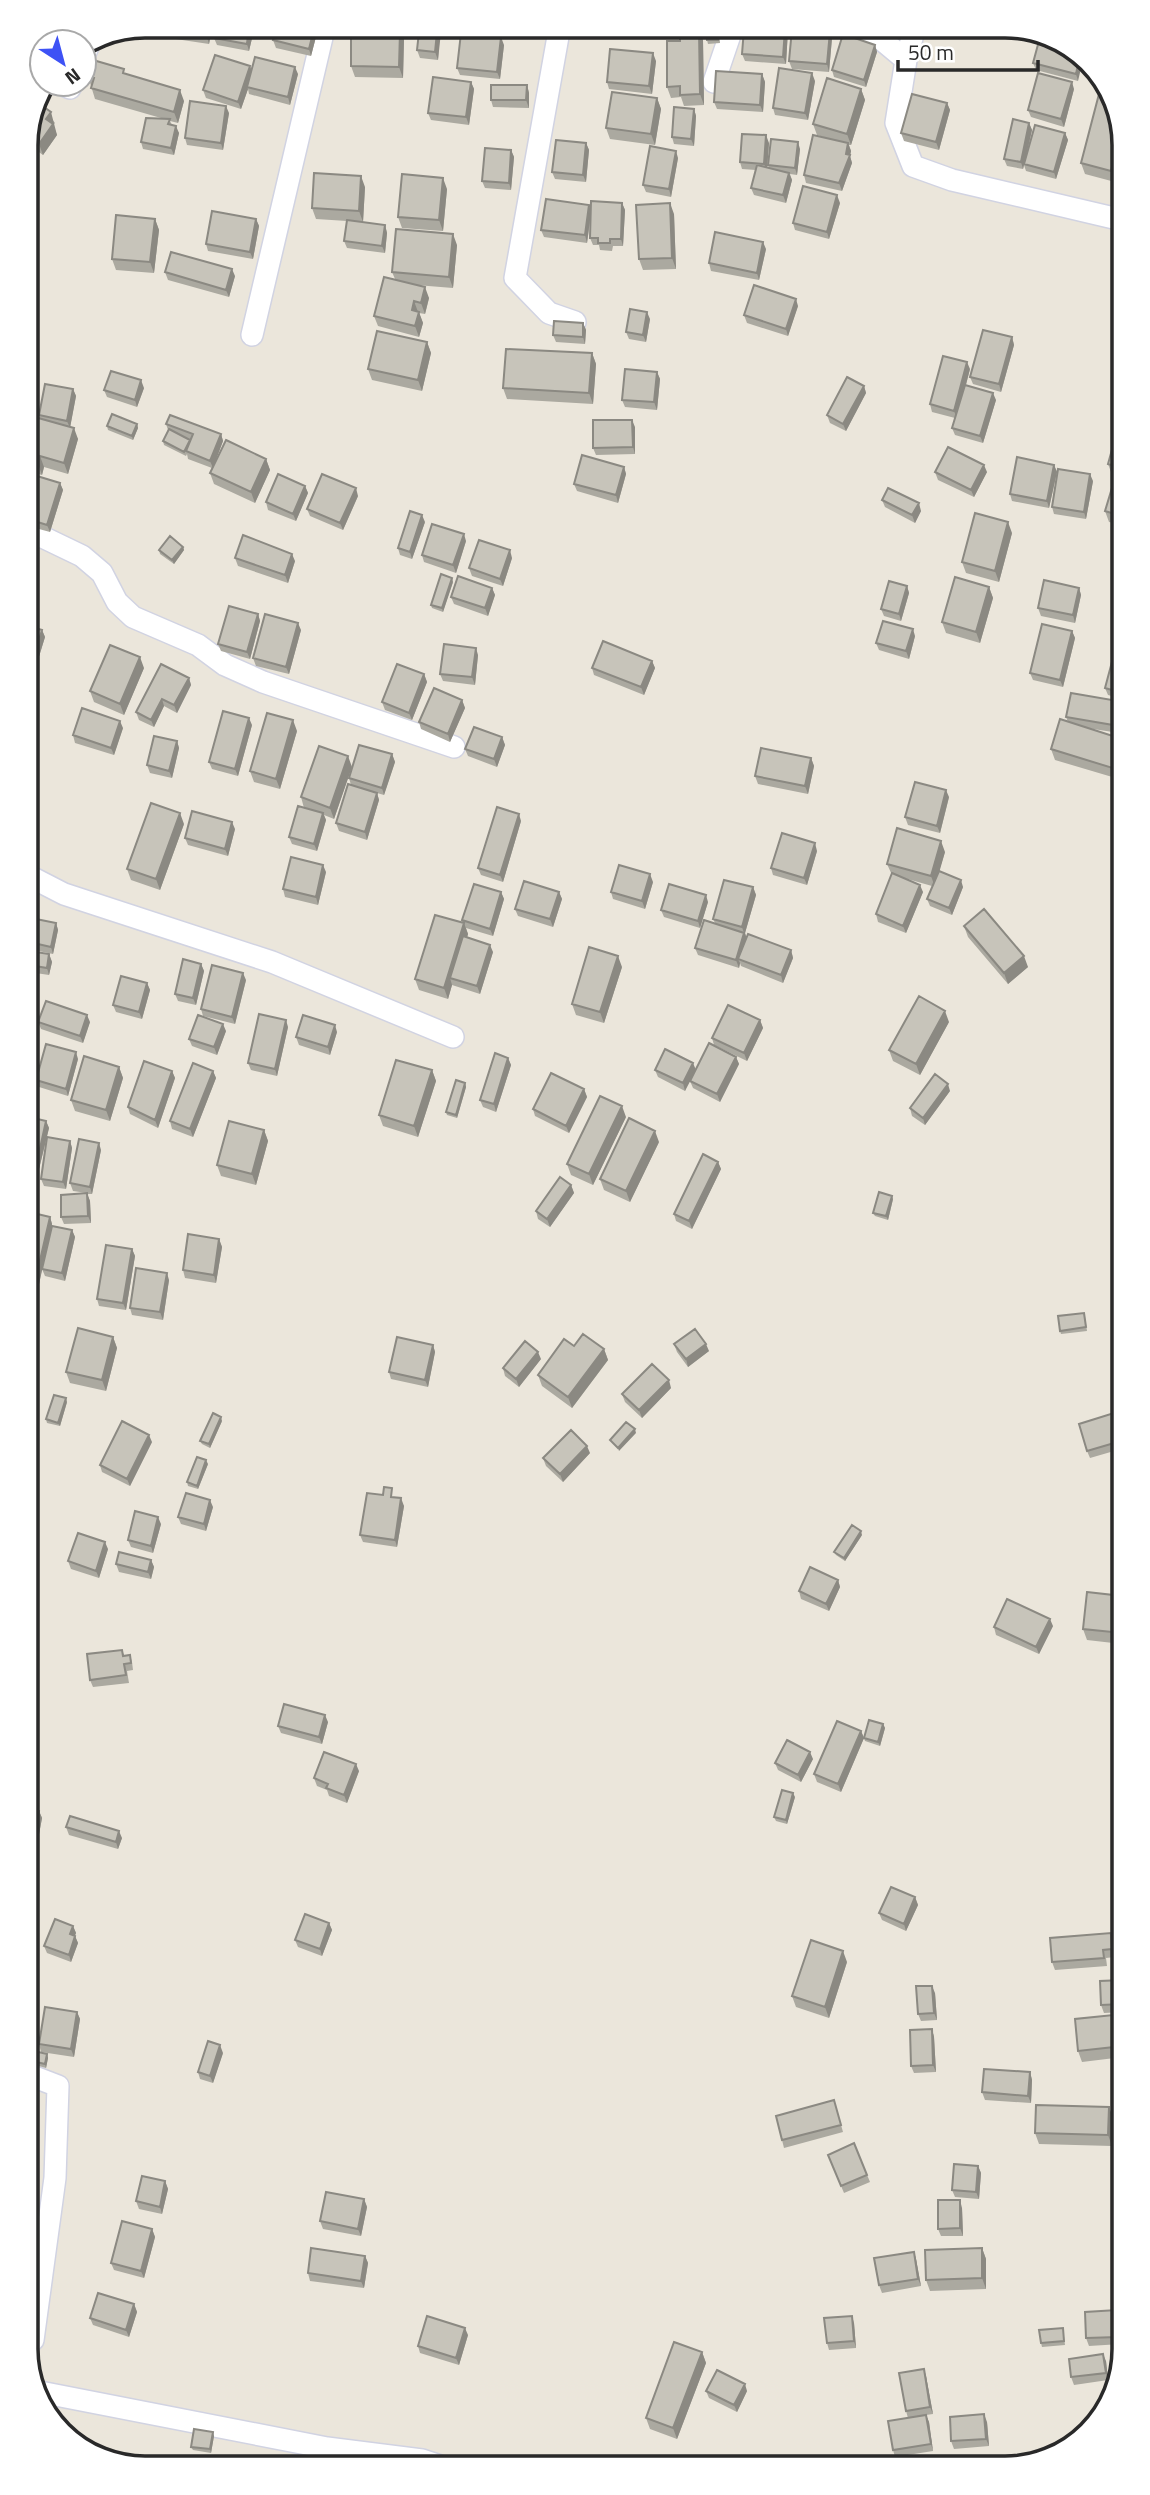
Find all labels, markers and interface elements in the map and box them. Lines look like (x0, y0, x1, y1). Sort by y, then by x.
north arrow (28, 28, 98, 98)
scale bar (898, 28, 1038, 72)
text: 50 m (908, 36, 954, 68)
text: N (59, 62, 87, 93)

